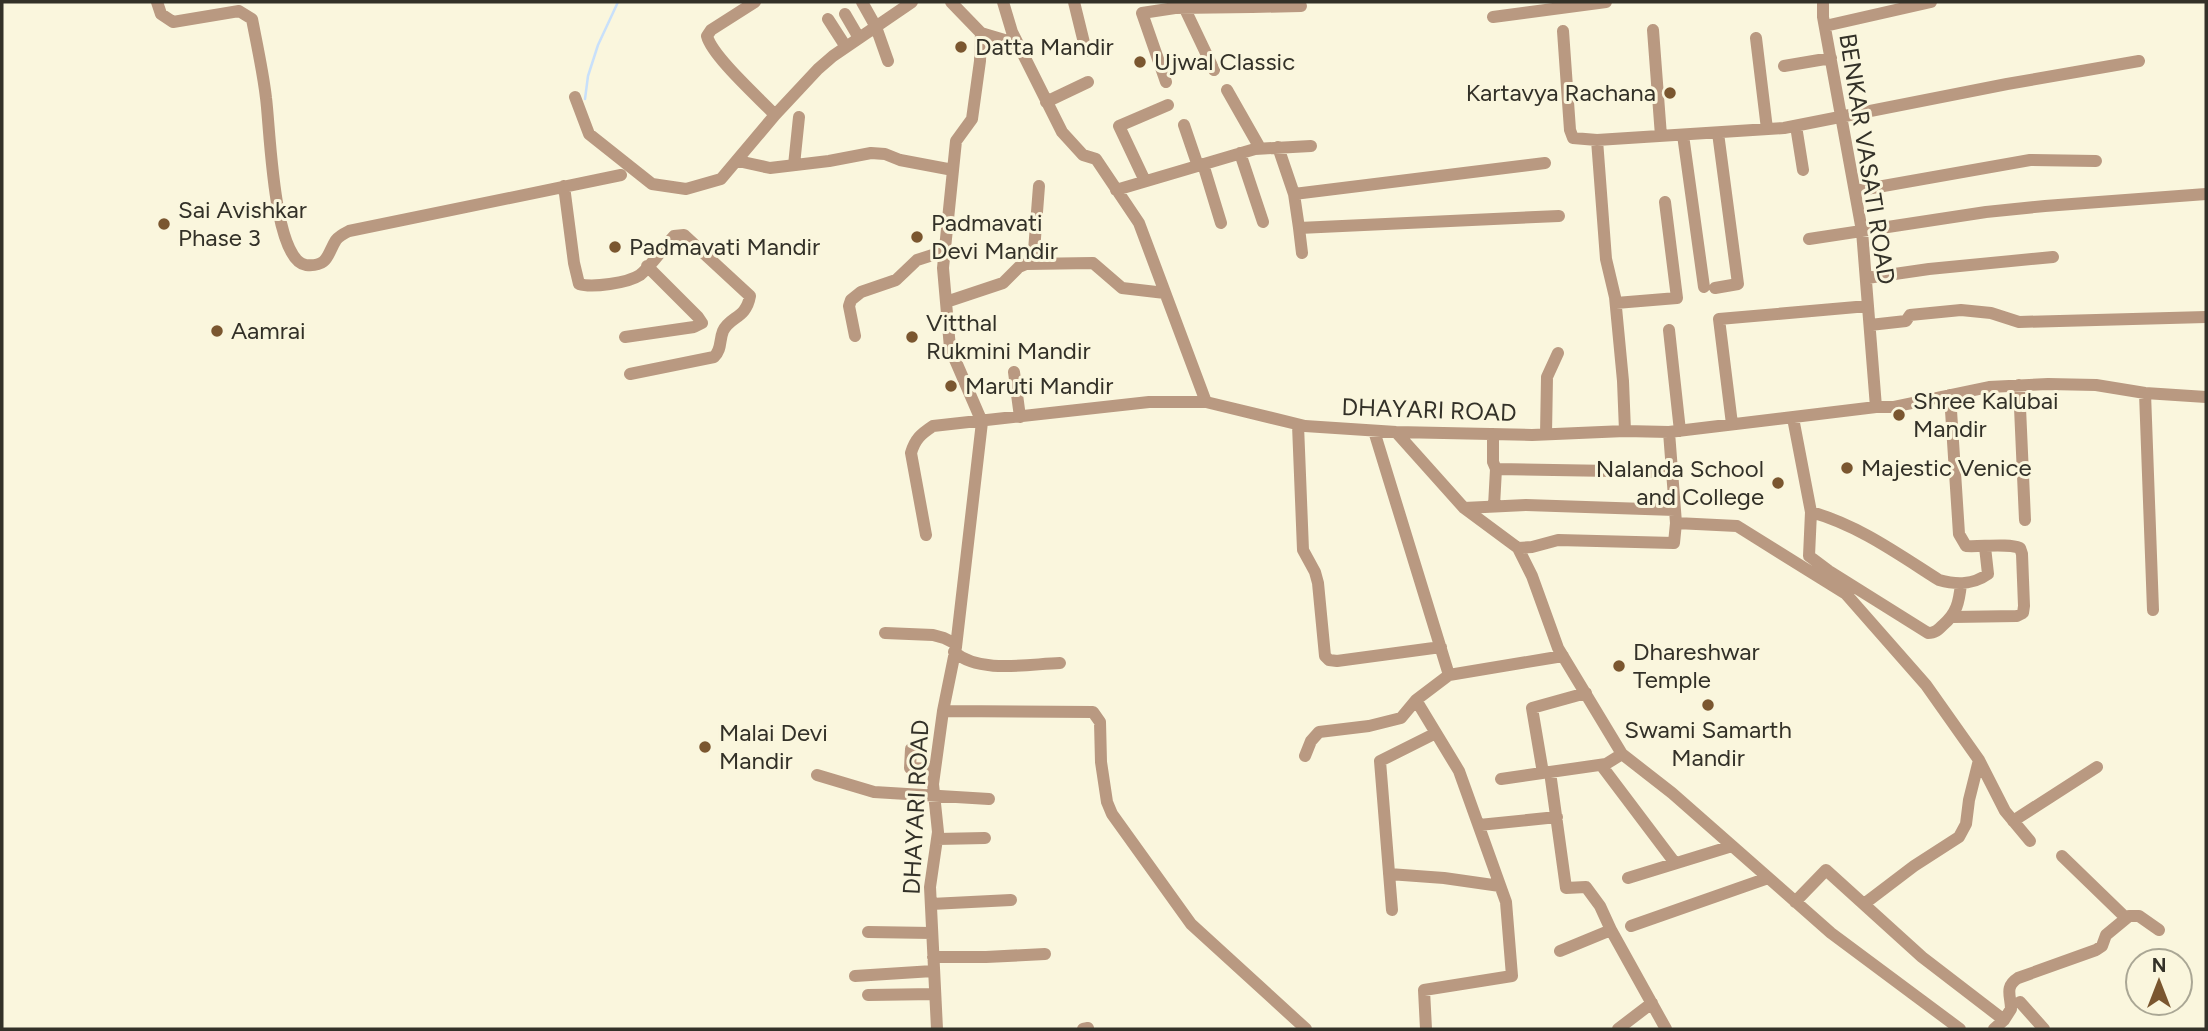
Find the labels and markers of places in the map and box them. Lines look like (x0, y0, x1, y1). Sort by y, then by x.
place label: Datta Mandir (975, 32, 1114, 61)
marker: Datta Mandir (953, 39, 969, 55)
place label: Ujwal Classic (1154, 47, 1295, 76)
marker: Ujwal Classic (1132, 54, 1148, 70)
place label: Kartavya Rachana (1466, 78, 1656, 107)
marker: Kartavya Rachana (1662, 85, 1678, 101)
place label: Sai Avishkar Phase 3 (178, 195, 307, 252)
place label: Padmavati Devi Mandir (931, 208, 1058, 265)
marker: Sai Avishkar Phase 3 (156, 216, 172, 232)
marker: Padmavati Devi Mandir (909, 229, 925, 245)
place label: Padmavati Mandir (629, 232, 820, 261)
marker: Padmavati Mandir (607, 239, 623, 255)
place label: Vitthal Rukmini Mandir (926, 308, 1091, 365)
place label: Aamrai (231, 316, 306, 345)
marker: Aamrai (209, 323, 225, 339)
marker: Vitthal Rukmini Mandir (904, 329, 920, 345)
place label: Maruti Mandir (965, 371, 1113, 400)
marker: Maruti Mandir (943, 378, 959, 394)
place label: Shree Kalubai Mandir (1913, 386, 2059, 443)
marker: Shree Kalubai Mandir (1891, 407, 1907, 423)
place label: Majestic Venice (1861, 453, 2032, 482)
place label: Nalanda School and College (1596, 454, 1764, 511)
marker: Majestic Venice (1839, 460, 1855, 476)
marker: Nalanda School and College (1770, 475, 1786, 491)
place label: Dhareshwar Temple (1633, 637, 1760, 694)
marker: Dhareshwar Temple (1611, 658, 1627, 674)
marker: Swami Samarth Mandir (1700, 697, 1716, 713)
place label: Swami Samarth Mandir (1624, 715, 1792, 772)
place label: Malai Devi Mandir (719, 718, 828, 775)
marker: Malai Devi Mandir (697, 739, 713, 755)

